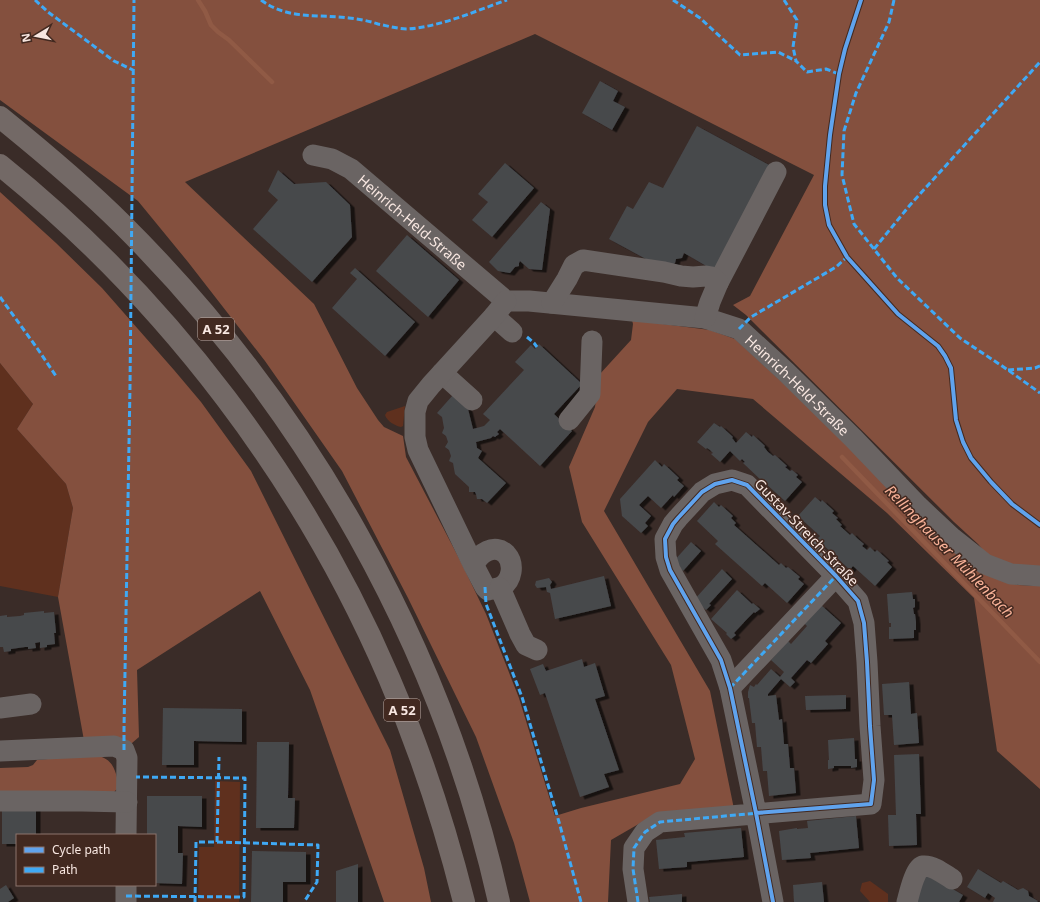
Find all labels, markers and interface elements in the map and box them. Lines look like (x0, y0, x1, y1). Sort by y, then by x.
north arrow (16, 16, 56, 56)
text: N (17, 32, 34, 44)
street label: Heinrich-Held-Straße (354, 170, 471, 274)
road number: A 52 (198, 318, 234, 340)
street label: Heinrich-Held-Straße (741, 330, 854, 439)
street label: Gustav-Streich-Straße (751, 474, 863, 590)
water label: Rellinghauser Mühlenbach (881, 480, 1019, 622)
road number: A 52 (384, 699, 420, 721)
legend (16, 834, 156, 886)
text: Cycle path (52, 841, 110, 858)
text: Path (52, 861, 78, 878)

